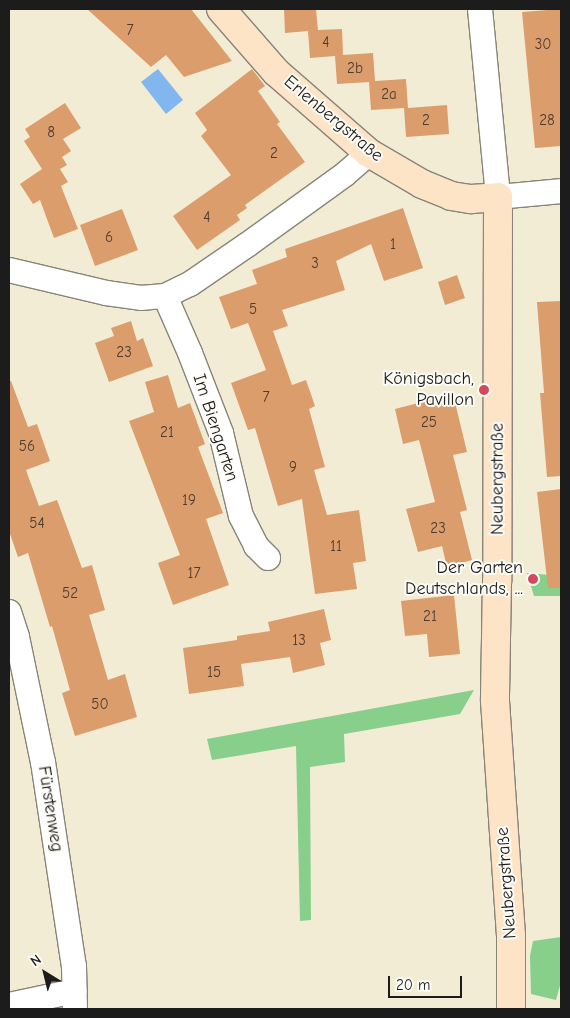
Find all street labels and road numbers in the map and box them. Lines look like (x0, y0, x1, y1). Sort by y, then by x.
street label: Erlenbergstraße (279, 71, 387, 167)
street label: Im Biengarten (187, 372, 243, 484)
street label: Neubergstraße (487, 423, 509, 535)
street label: Fürstenweg (33, 764, 67, 854)
street label: Neubergstraße (492, 826, 522, 940)

